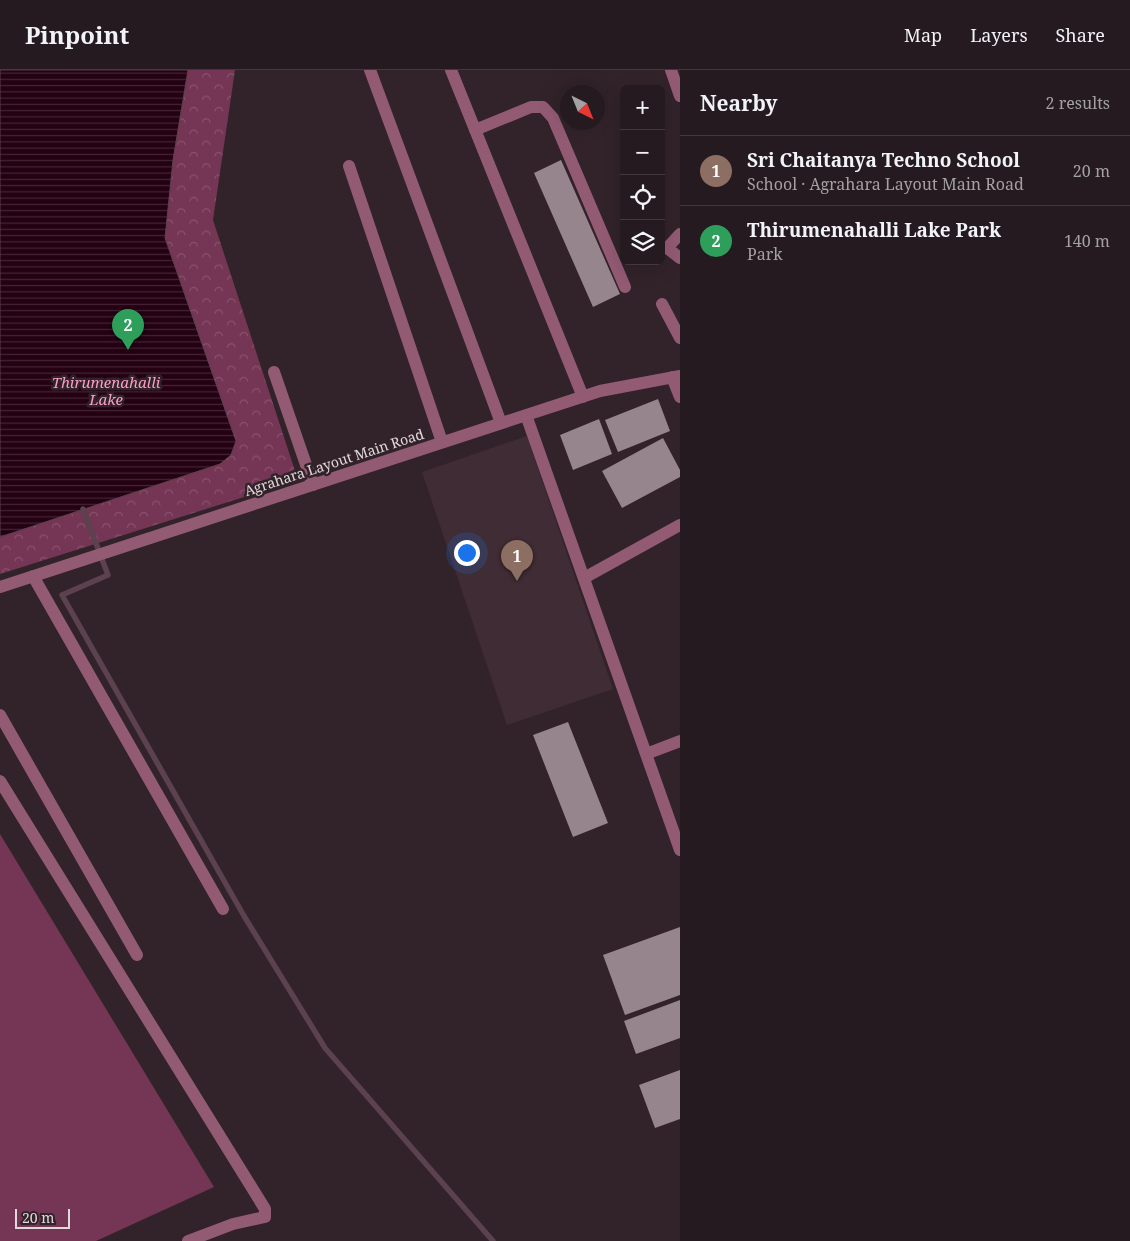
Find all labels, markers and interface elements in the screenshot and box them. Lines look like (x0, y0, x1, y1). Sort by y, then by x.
text: Pinpoint (25, 18, 129, 51)
text: Map (904, 23, 942, 47)
text: Layers (970, 23, 1028, 47)
text: Share (1056, 23, 1105, 47)
north arrow (560, 85, 605, 130)
map controls (620, 85, 665, 265)
button: + (620, 85, 665, 130)
text: Nearby (700, 89, 778, 117)
text: 2 results (1046, 92, 1110, 114)
button: − (620, 130, 665, 175)
text: Sri Chaitanya Techno School (747, 147, 1020, 173)
text: 1 (711, 160, 721, 182)
text: 20 m (1073, 160, 1110, 182)
text: School · Agrahara Layout Main Road (747, 173, 1024, 195)
button: locate (620, 175, 665, 220)
text: Thirumenahalli Lake Park (747, 217, 1001, 243)
button: layers (620, 220, 665, 265)
text: 2 (711, 230, 721, 252)
text: 140 m (1064, 230, 1110, 252)
text: Park (747, 243, 783, 265)
pin: 2 (112, 309, 144, 350)
water label: Thirumenahalli Lake (52, 372, 161, 409)
street label: Agrahara Layout Main Road (242, 424, 427, 500)
your location (454, 540, 480, 566)
pin: 1 (501, 540, 533, 581)
scale bar (15, 1206, 70, 1229)
text: 20 m (22, 1208, 55, 1227)

